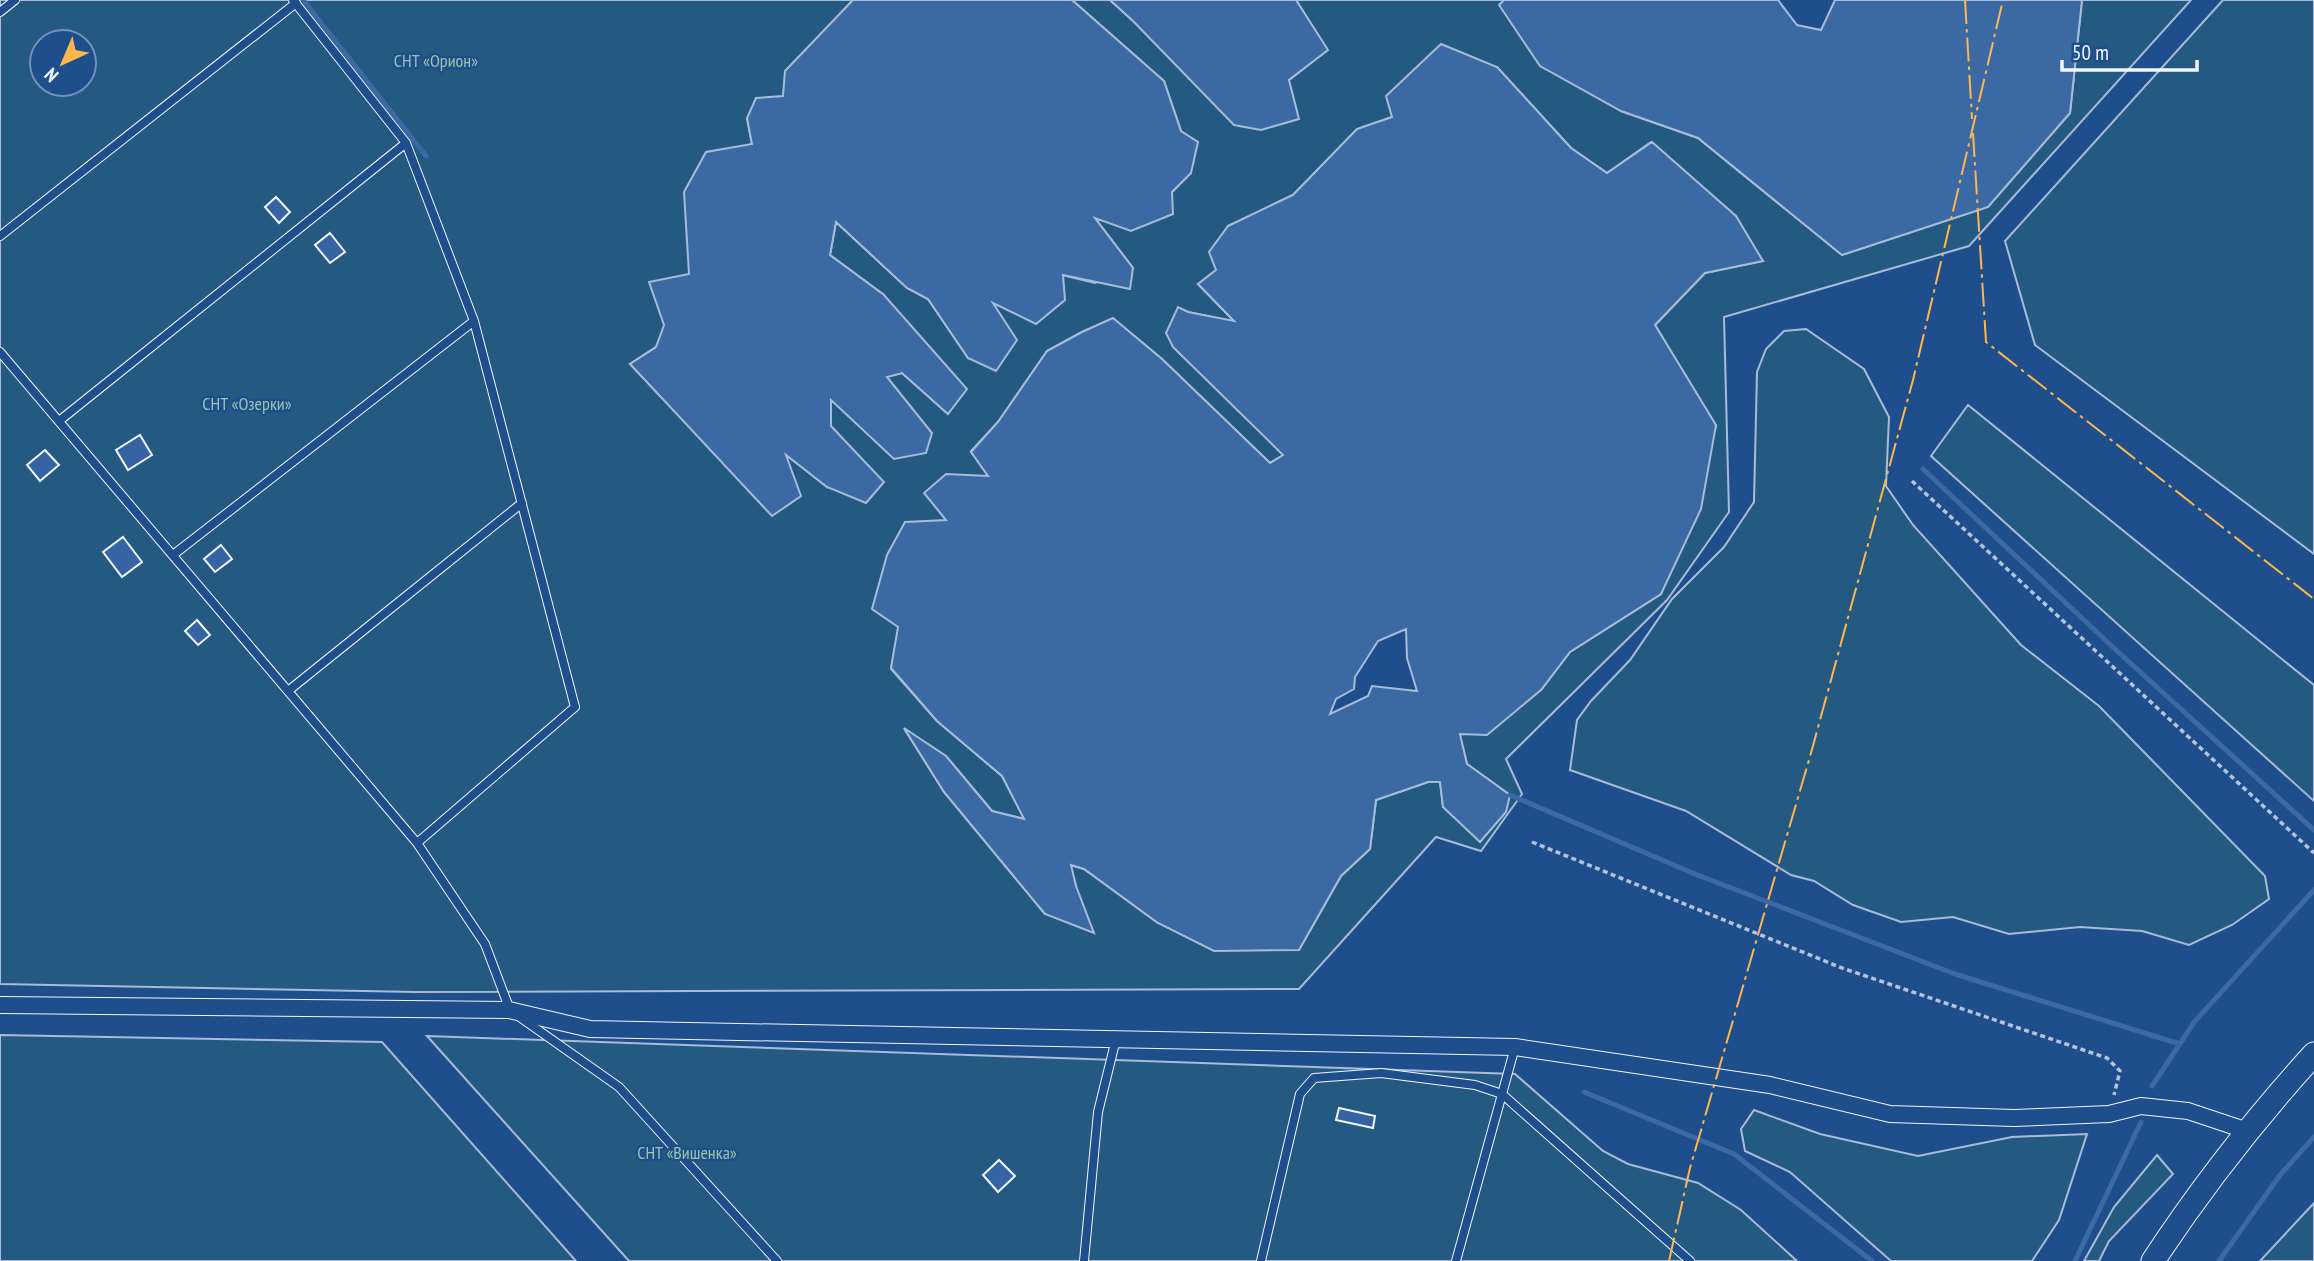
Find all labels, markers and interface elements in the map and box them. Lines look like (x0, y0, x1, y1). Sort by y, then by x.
north arrow (28, 28, 98, 98)
scale bar (2062, 28, 2197, 72)
text: 50 m (2072, 39, 2109, 66)
park label: СНТ «Орион» (394, 49, 478, 72)
text: N (39, 63, 63, 87)
park label: СНТ «Озерки» (202, 392, 292, 415)
park label: СНТ «Вишенка» (637, 1141, 737, 1164)

